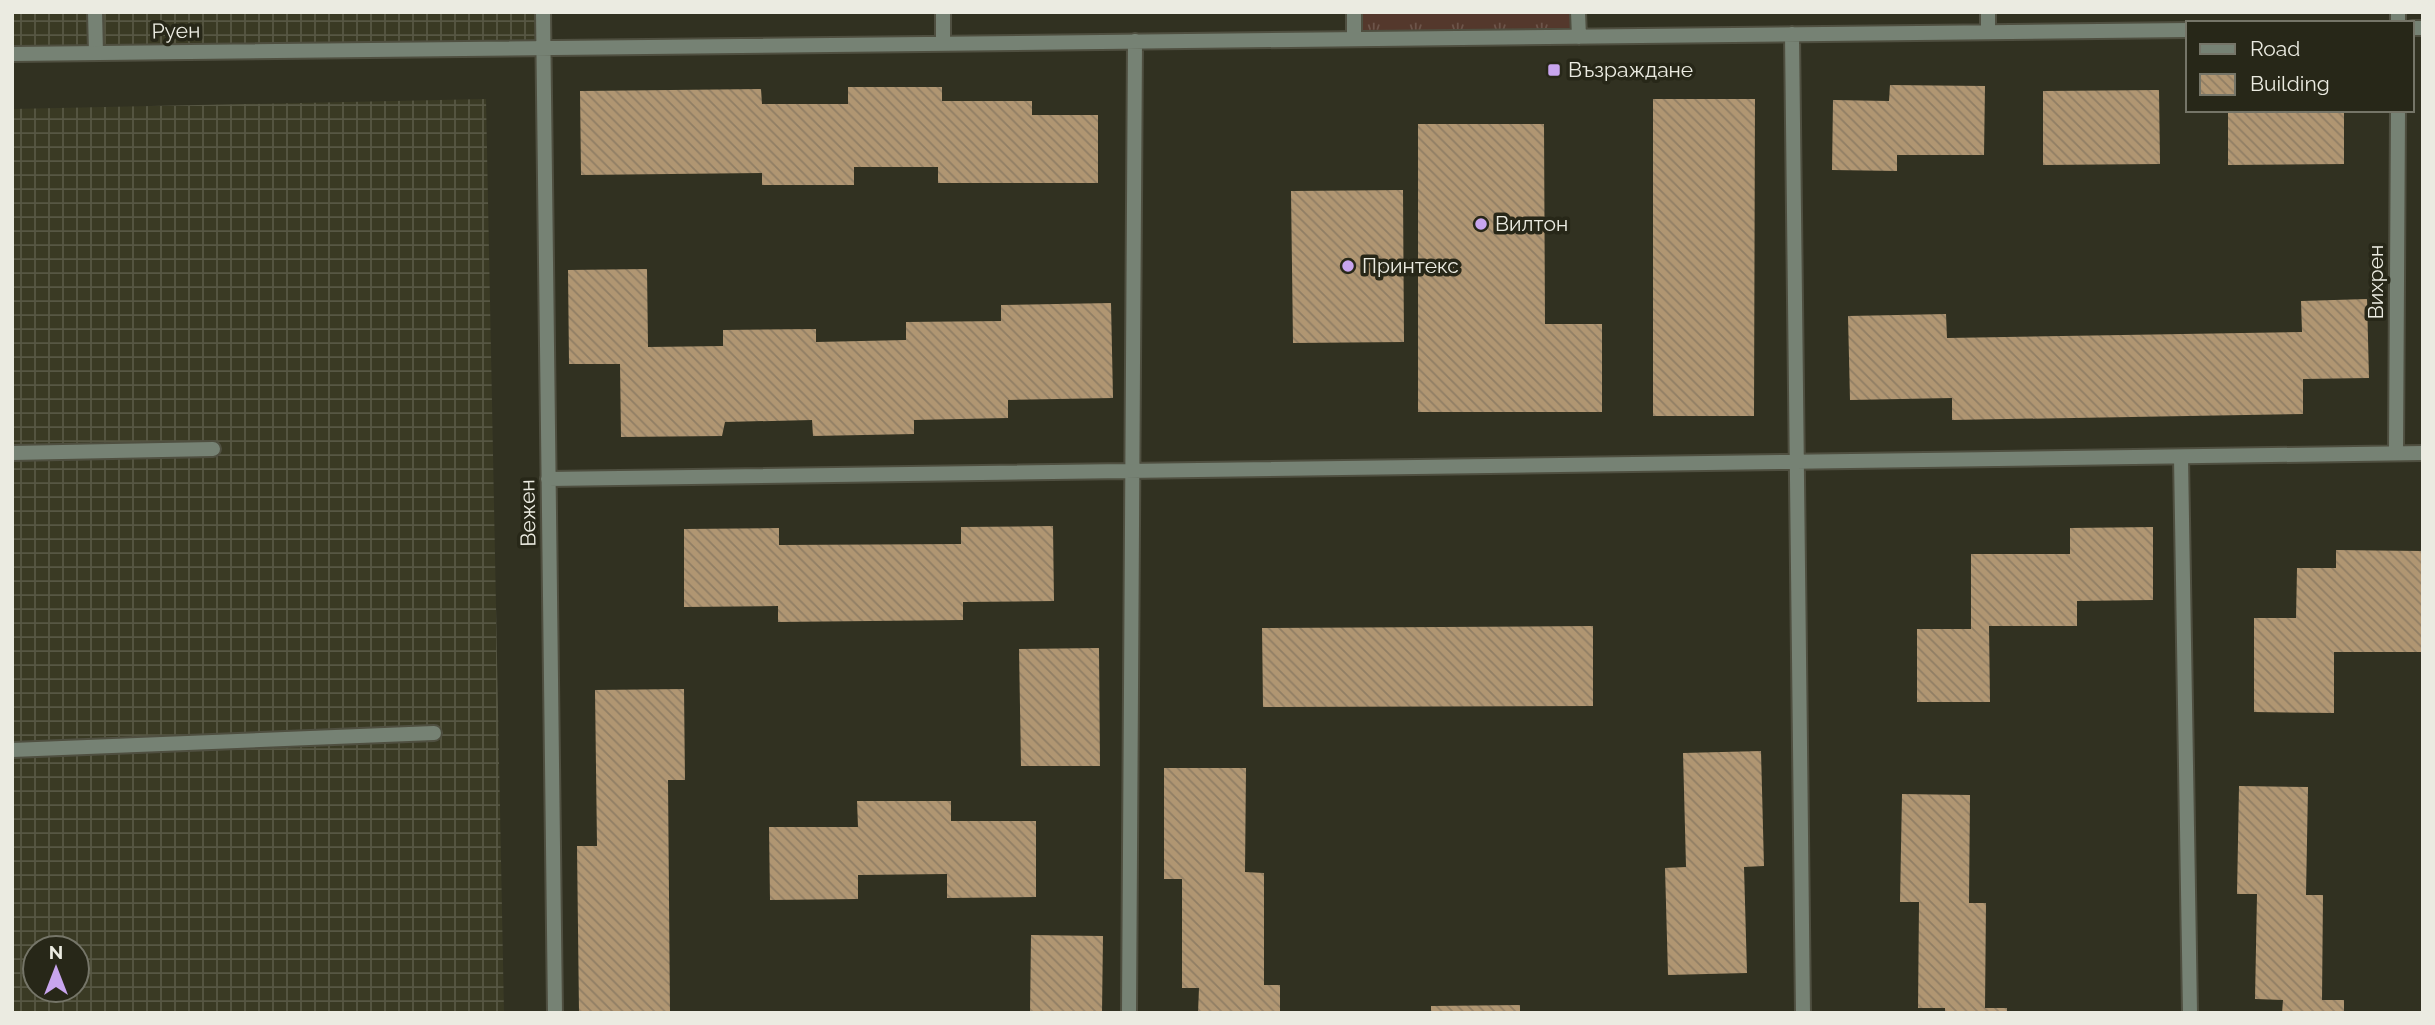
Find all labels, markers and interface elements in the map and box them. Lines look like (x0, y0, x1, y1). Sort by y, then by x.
street label: Руен (151, 18, 201, 43)
legend (2186, 21, 2414, 112)
text: Road (2250, 36, 2300, 61)
place label: Възраждане (1568, 57, 1693, 82)
marker: Възраждане (1546, 62, 1562, 78)
text: Building (2250, 71, 2330, 96)
place label: Вилтон (1495, 211, 1568, 236)
marker: Вилтон (1473, 216, 1489, 232)
street label: Вихрен (2363, 245, 2388, 319)
place label: Принтекс (1362, 253, 1459, 278)
marker: Принтекс (1340, 258, 1356, 274)
street label: Вежен (514, 479, 541, 547)
north arrow (21, 934, 91, 1004)
text: N (49, 941, 63, 963)

